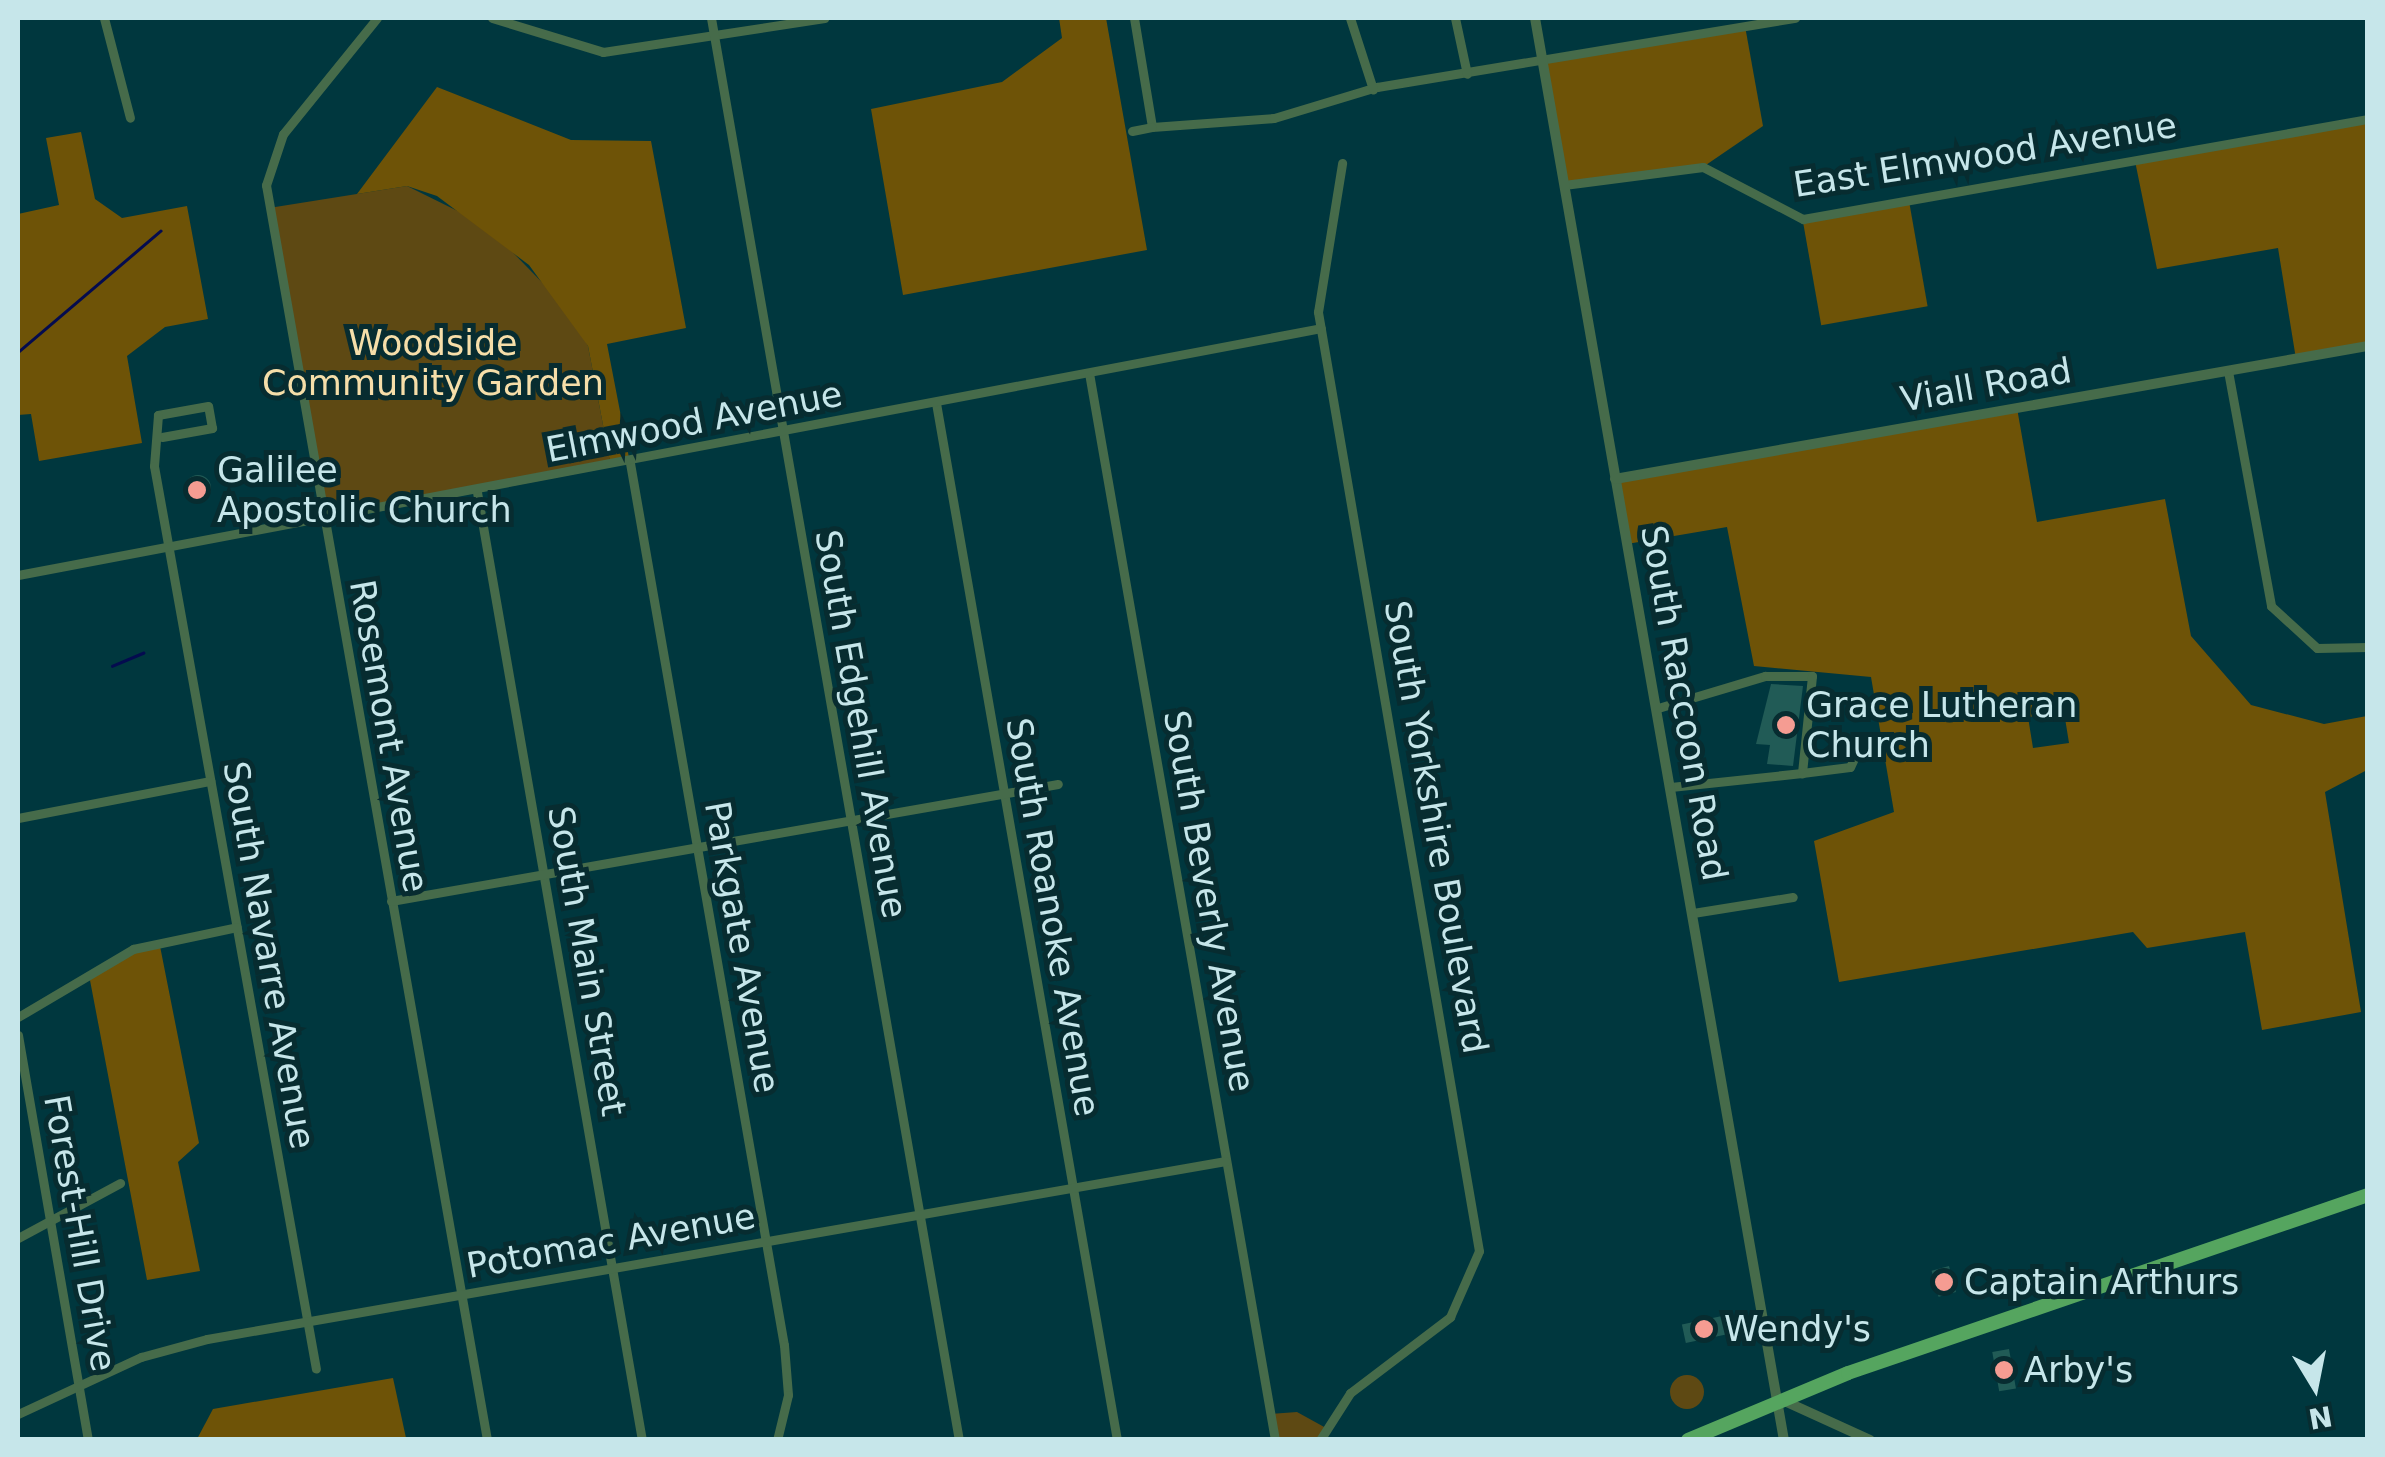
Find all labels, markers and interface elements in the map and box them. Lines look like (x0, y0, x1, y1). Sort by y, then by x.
street label: East Elmwood Avenue (1790, 104, 2180, 206)
park label: Woodside Community Garden (262, 322, 604, 404)
street label: Viall Road (1897, 349, 2075, 421)
street label: Elmwood Avenue (542, 373, 846, 471)
place label: Galilee Apostolic Church (217, 449, 512, 531)
marker: Galilee Apostolic Church (186, 479, 208, 501)
street label: South Raccoon Road (1632, 522, 1736, 884)
street label: South Edgehill Avenue (806, 527, 916, 921)
street label: Rosemont Avenue (341, 577, 437, 895)
street label: South Yorkshire Boulevard (1375, 597, 1497, 1057)
place label: Grace Lutheran Church (1806, 684, 2077, 766)
street label: South Beverly Avenue (1155, 707, 1263, 1095)
marker: Grace Lutheran Church (1775, 714, 1797, 736)
street label: South Roanoke Avenue (997, 715, 1109, 1119)
street label: South Navarre Avenue (214, 758, 324, 1152)
street label: Parkgate Avenue (696, 798, 788, 1096)
street label: South Main Street (539, 803, 635, 1119)
street label: Forest-Hill Drive (35, 1091, 125, 1375)
street label: Potomac Avenue (463, 1195, 759, 1287)
place label: Captain Arthurs (1964, 1261, 2239, 1303)
marker: Captain Arthurs (1933, 1271, 1955, 1293)
place label: Wendy's (1724, 1308, 1871, 1350)
marker: Wendy's (1693, 1318, 1715, 1340)
north arrow (2265, 1337, 2365, 1437)
place label: Arby's (2024, 1349, 2133, 1391)
marker: Arby's (1993, 1359, 2015, 1381)
text: N (2306, 1399, 2335, 1435)

